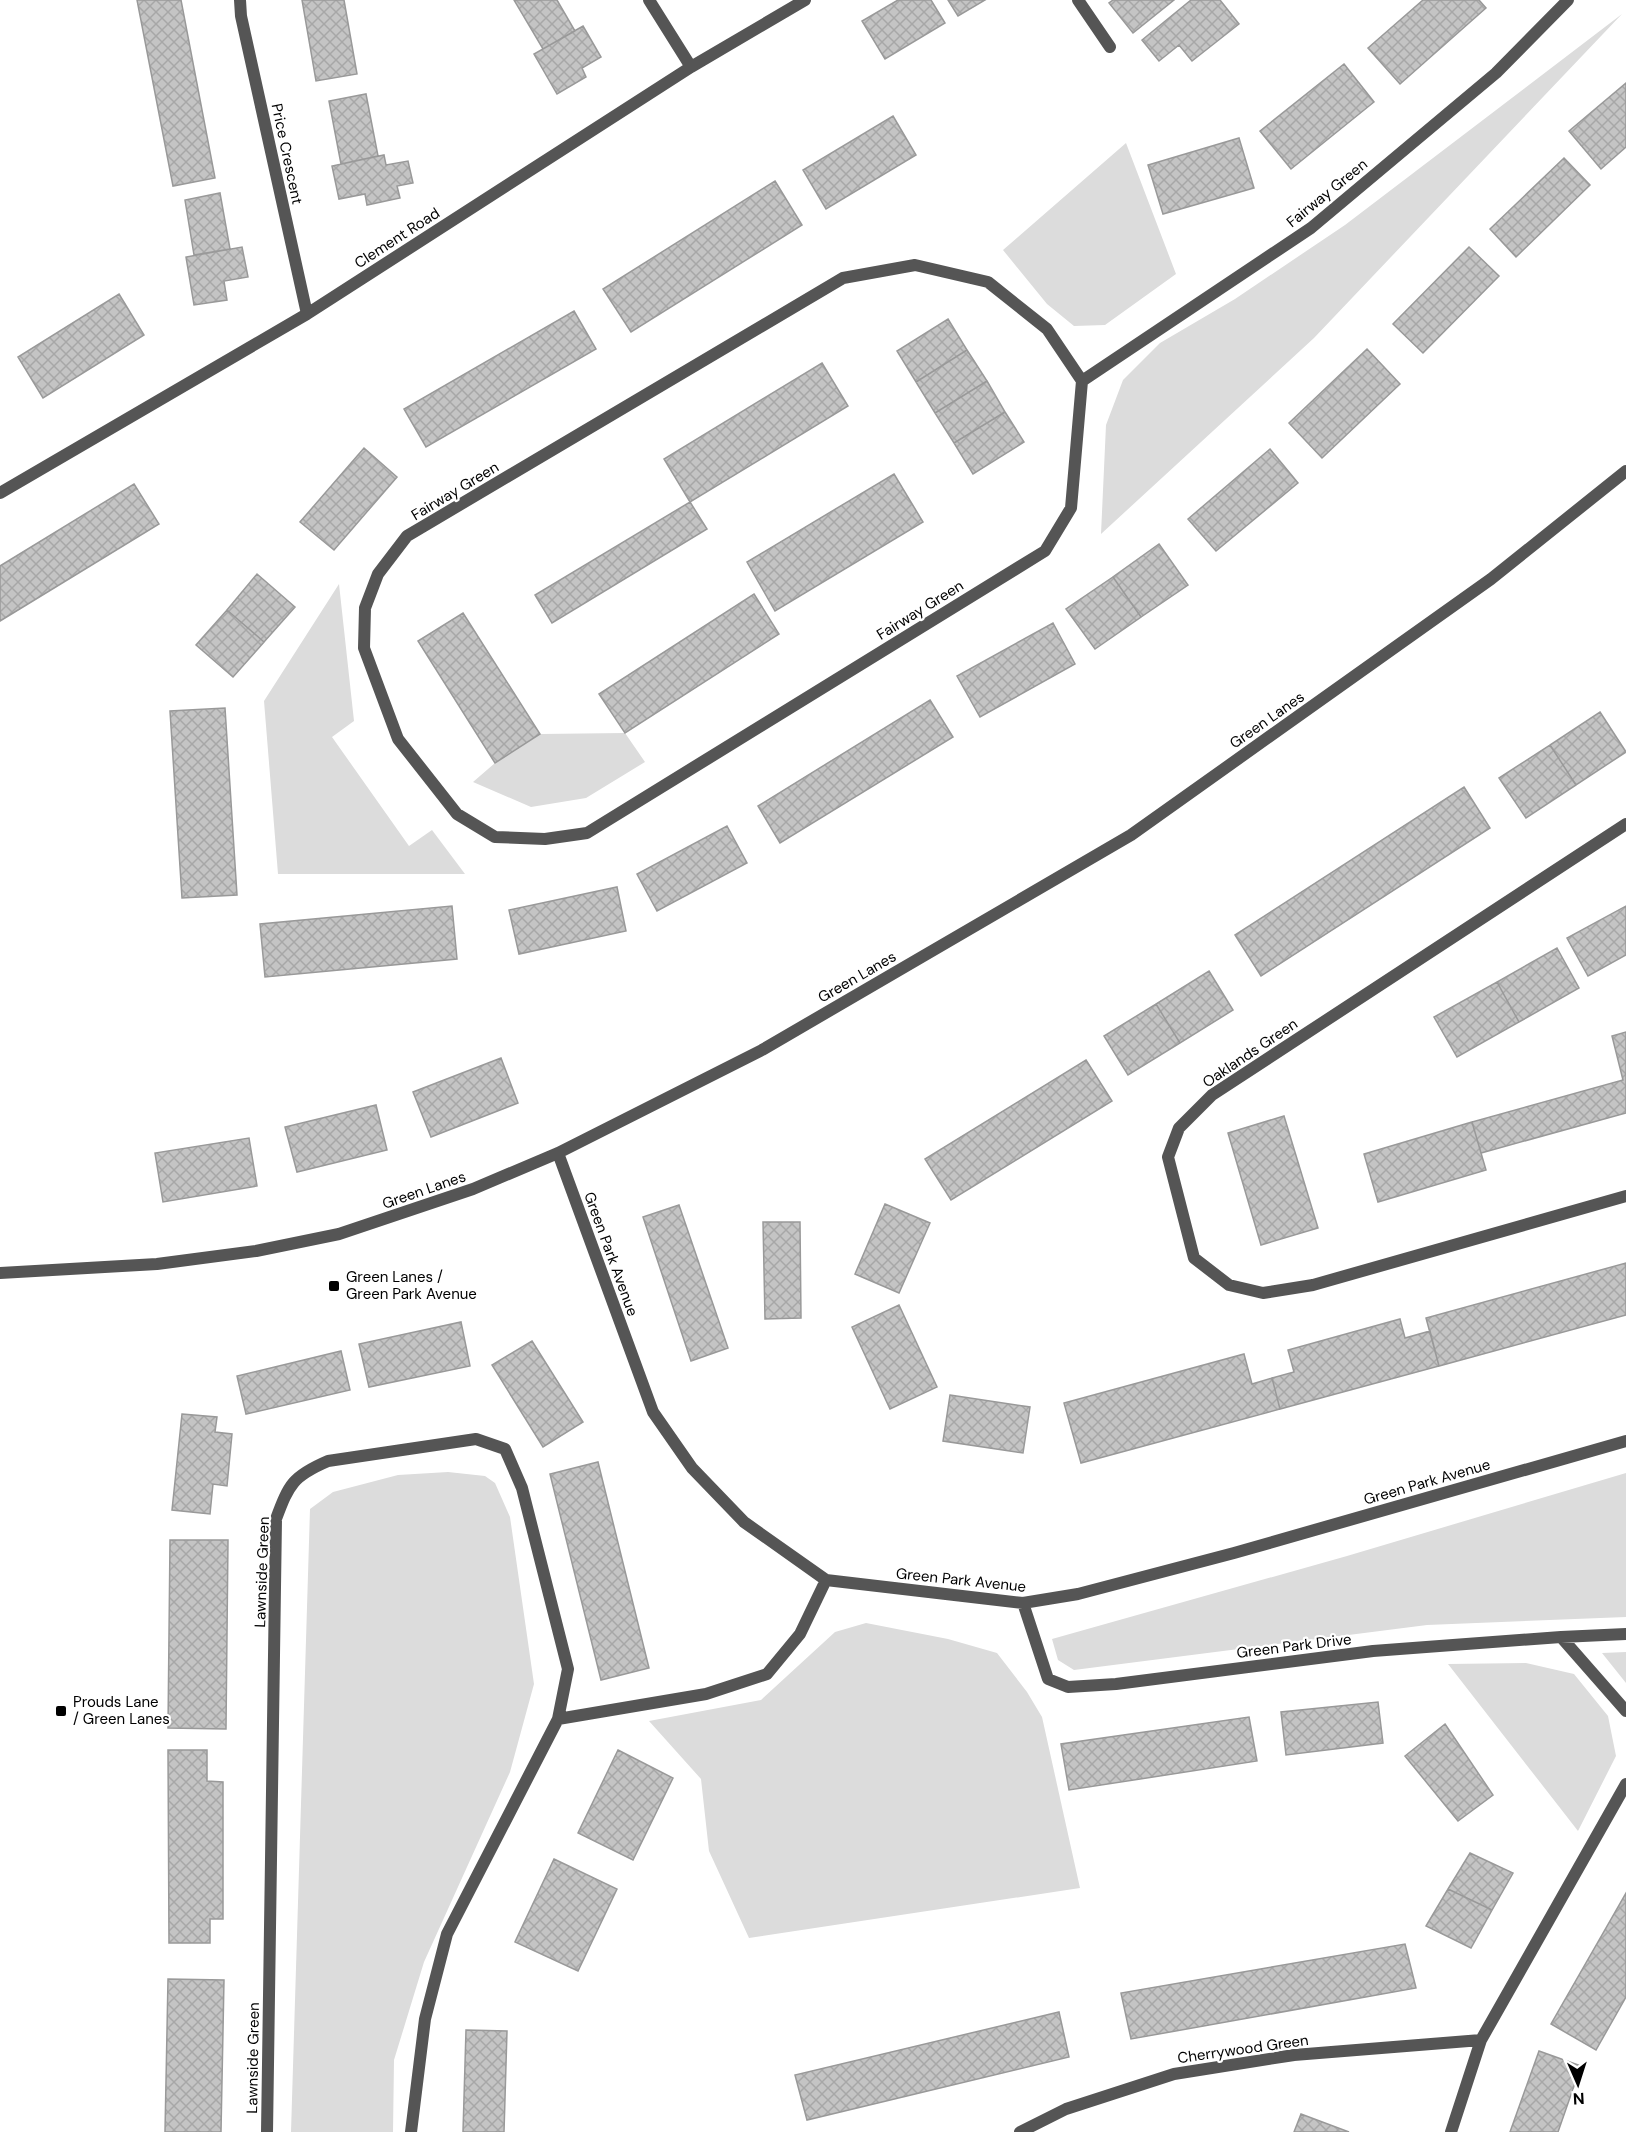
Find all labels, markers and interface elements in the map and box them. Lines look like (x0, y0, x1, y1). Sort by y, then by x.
street label: Price Crescent (267, 102, 307, 206)
street label: Fairway Green (1282, 154, 1372, 232)
street label: Clement Road (350, 203, 444, 273)
street label: Fairway Green (408, 457, 502, 525)
street label: Fairway Green (873, 575, 967, 645)
street label: Green Lanes (1226, 687, 1308, 753)
street label: Green Lanes (814, 947, 900, 1007)
street label: Oaklands Green (1199, 1014, 1301, 1092)
street label: Green Lanes (380, 1166, 468, 1214)
street label: Green Park Avenue (579, 1189, 643, 1319)
place label: Green Lanes / Green Park Avenue (346, 1267, 477, 1304)
marker: Green Lanes / Green Park Avenue (327, 1279, 341, 1293)
street label: Green Park Avenue (1361, 1454, 1493, 1510)
street label: Lawnside Green (250, 1516, 274, 1628)
street label: Green Park Avenue (895, 1563, 1027, 1597)
street label: Green Park Drive (1236, 1629, 1352, 1663)
place label: Prouds Lane / Green Lanes (73, 1692, 170, 1729)
marker: Prouds Lane / Green Lanes (54, 1704, 68, 1718)
street label: Lawnside Green (242, 2002, 264, 2114)
street label: Cherrywood Green (1176, 2030, 1310, 2068)
north arrow (1548, 2054, 1608, 2114)
text: N (1572, 2088, 1585, 2109)

